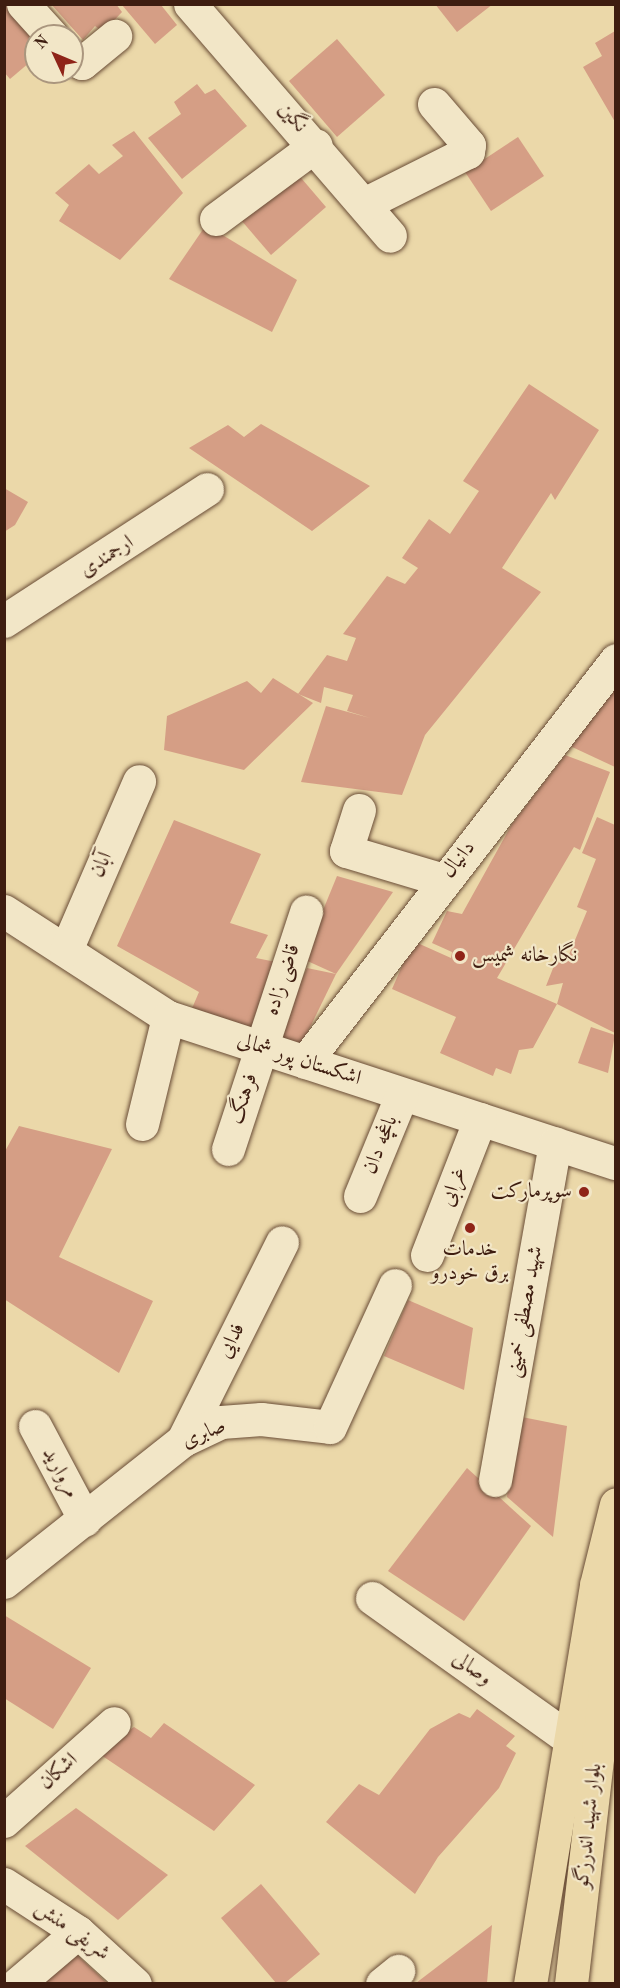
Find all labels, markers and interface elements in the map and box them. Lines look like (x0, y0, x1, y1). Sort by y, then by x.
north arrow (24, 24, 84, 84)
text: N (32, 33, 52, 53)
street label: نگین (272, 98, 312, 138)
street label: ارجمندی (75, 530, 139, 584)
street label: دانیال (437, 836, 481, 884)
street label: آبان (85, 848, 119, 882)
street label: قاضی زاده (260, 941, 306, 1019)
place label: نگارخانه شمیس (472, 943, 577, 969)
marker: نگارخانه شمیس (453, 949, 467, 963)
street label: اشکستان پور شمالی (234, 1028, 364, 1092)
street label: فرهنگ (224, 1070, 264, 1128)
street label: باغچه دان (358, 1112, 404, 1178)
street label: غرابی (435, 1164, 473, 1210)
place label: سوپرمارکت (490, 1179, 572, 1205)
marker: سوپرمارکت (577, 1185, 591, 1199)
marker: خدمات برق خودرو (463, 1221, 477, 1235)
place label: خدمات برق خودرو (431, 1237, 509, 1287)
street label: شهید مصطفی خمینی (501, 1244, 549, 1380)
street label: فدایی (213, 1319, 251, 1363)
street label: صابری (178, 1414, 230, 1454)
street label: مروارید (36, 1443, 84, 1503)
street label: وصالی (447, 1646, 497, 1692)
street label: اشکان (34, 1748, 84, 1796)
street label: بلوار شهید اندرزگو (570, 1762, 608, 1890)
street label: شریفی منش (30, 1895, 114, 1967)

